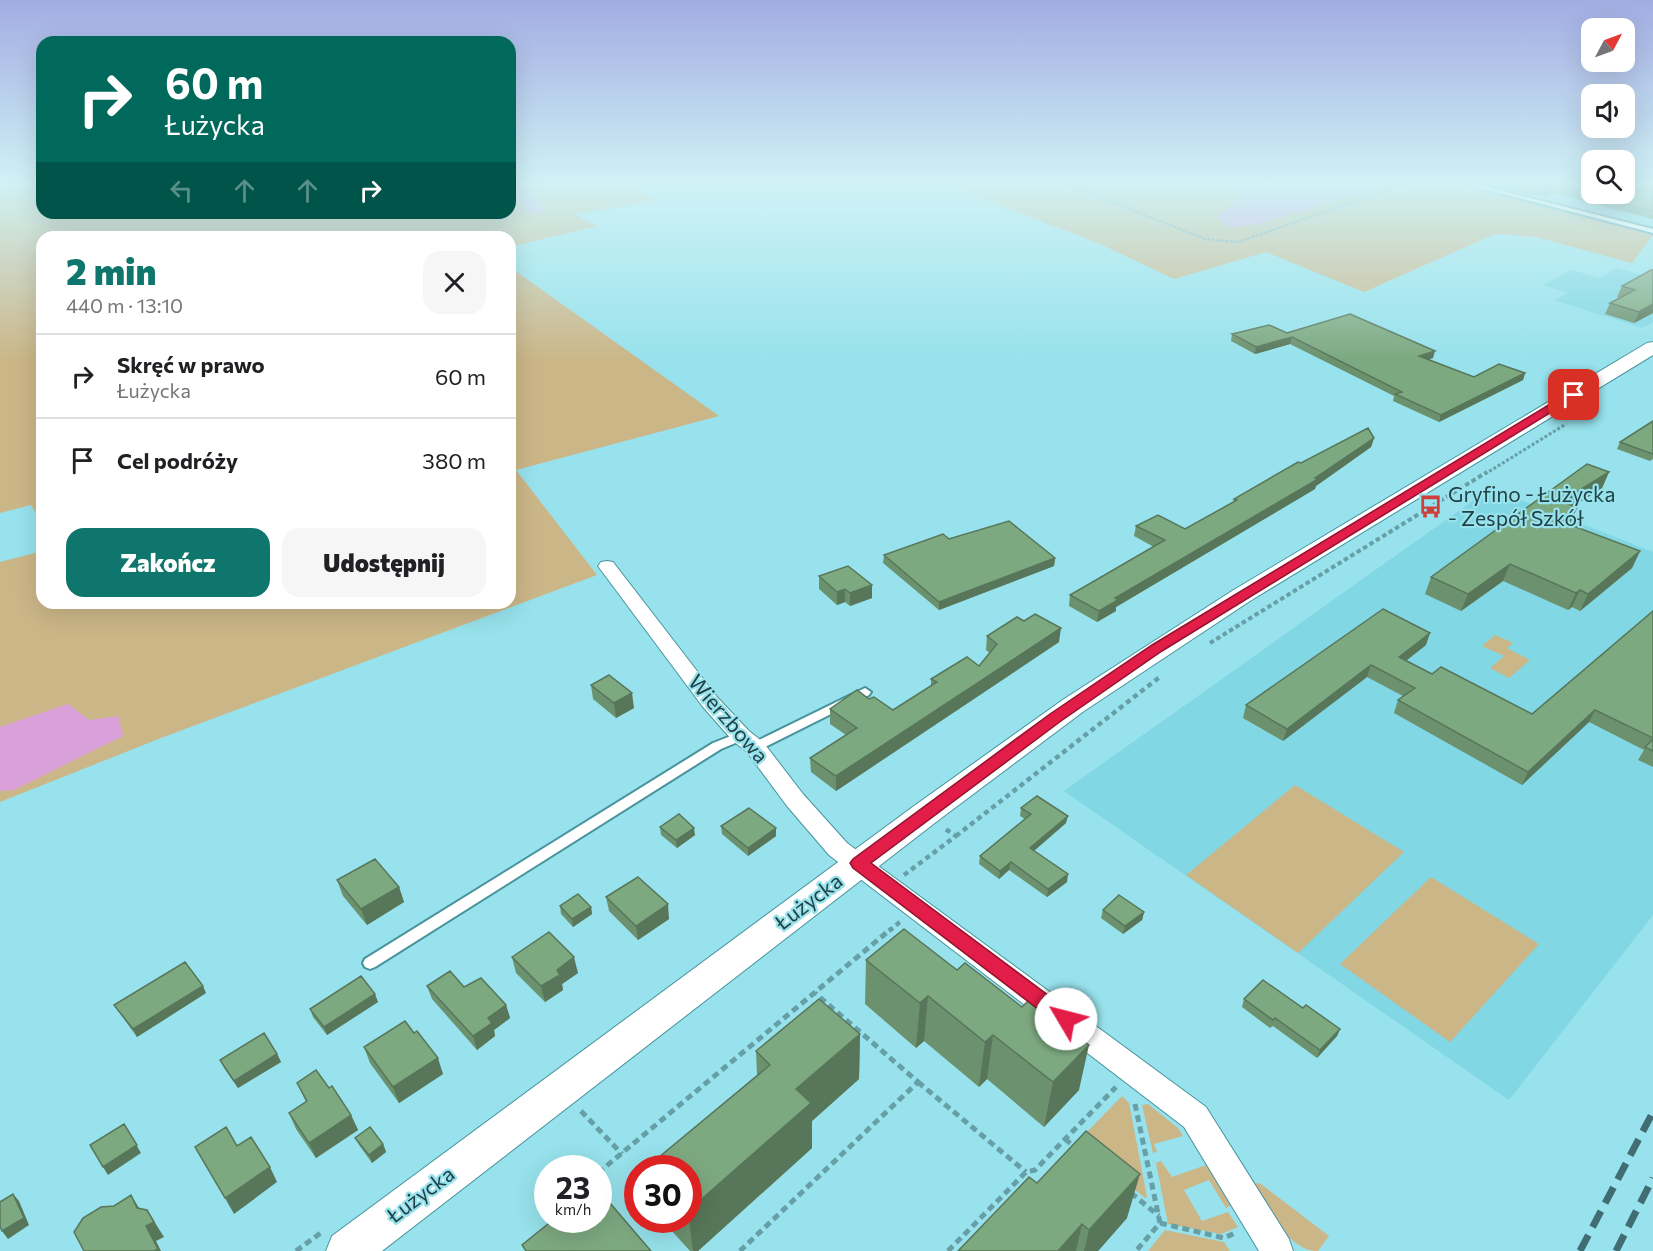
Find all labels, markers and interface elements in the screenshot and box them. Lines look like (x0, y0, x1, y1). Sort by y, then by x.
north arrow (1581, 18, 1635, 72)
map controls (1581, 18, 1635, 204)
text: 60 m (165, 56, 264, 108)
icon: right (66, 60, 144, 138)
button: sound (1581, 84, 1635, 138)
text: Łużycka (165, 108, 265, 141)
button: search (1581, 150, 1635, 204)
icon: left (165, 174, 198, 207)
icon: ahead (228, 174, 261, 207)
icon: ahead (291, 174, 324, 207)
icon: right (354, 174, 387, 207)
text: 2 min (66, 248, 156, 292)
button: close (423, 251, 486, 314)
text: 440 m · 13:10 (66, 293, 183, 317)
text: Skręć w prawo (117, 351, 265, 378)
icon: right (66, 360, 99, 393)
text: 60 m (435, 363, 486, 390)
pin (1548, 369, 1599, 420)
text: Łużycka (117, 378, 191, 402)
icon: arrive (1557, 378, 1590, 411)
icon: arrive (66, 444, 99, 477)
text: Cel podróży (117, 447, 238, 474)
text: 380 m (422, 447, 486, 474)
place label: Gryfino - Łużycka - Zespół Szkół (1448, 481, 1615, 530)
bus stop icon: Gryfino - Łużycka - Zespół Szkół (1417, 494, 1443, 520)
button: Zakończ (66, 528, 270, 597)
button: Udostępnij (282, 528, 486, 597)
street label: Wierzbowa (684, 669, 774, 767)
street label: Łużycka (769, 867, 847, 935)
position arrow (1034, 987, 1098, 1051)
speed limit sign: 30 (624, 1155, 702, 1233)
street label: Łużycka (381, 1160, 459, 1228)
text: 23 (556, 1168, 590, 1205)
text: km/h (555, 1200, 591, 1218)

